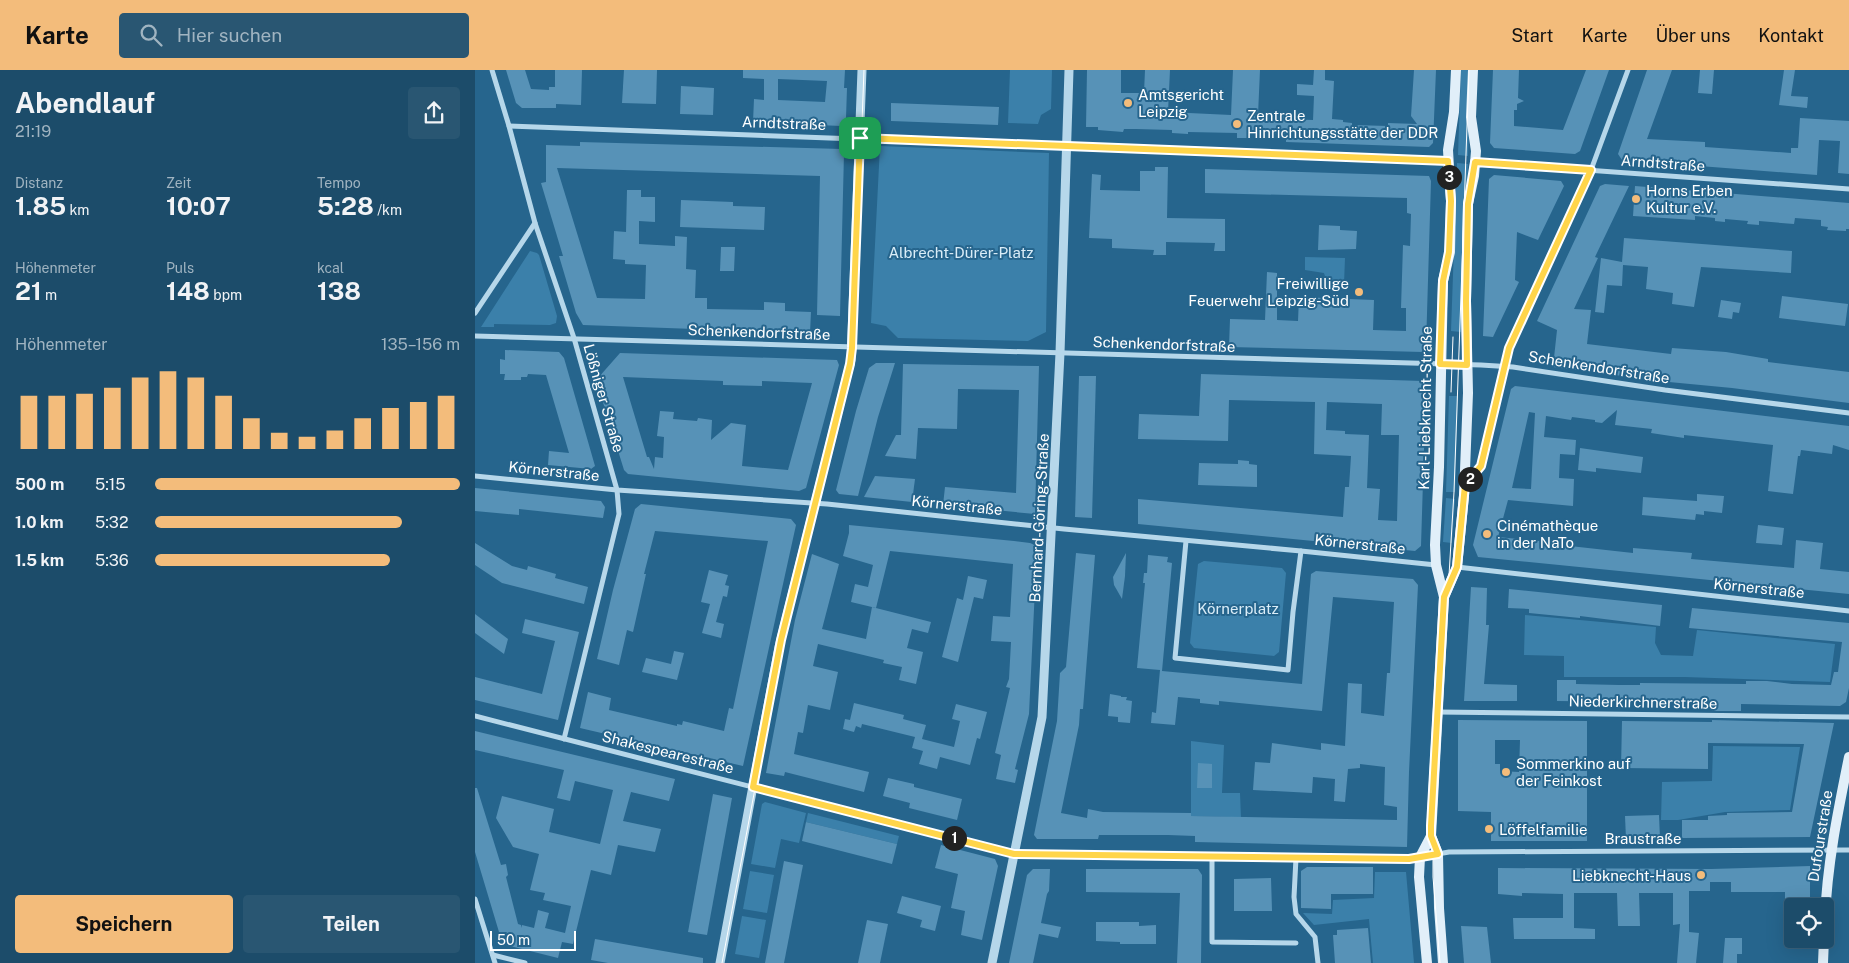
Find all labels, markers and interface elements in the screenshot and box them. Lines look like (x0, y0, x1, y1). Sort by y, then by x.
search box (119, 13, 469, 58)
text: Karte (25, 21, 89, 49)
icon: search (137, 21, 165, 49)
text: Hier suchen (177, 24, 282, 46)
text: Start (1511, 25, 1554, 46)
text: Karte (1582, 25, 1627, 46)
text: Über uns (1655, 25, 1730, 46)
text: Kontakt (1758, 25, 1824, 46)
text: Abendlauf (15, 86, 155, 119)
place label: Amtsgericht Leipzig (1138, 86, 1224, 120)
button: share (408, 87, 460, 139)
marker: Amtsgericht Leipzig (1122, 97, 1134, 109)
place label: Zentrale Hinrichtungsstätte der DDR (1247, 107, 1438, 141)
street label: Arndtstraße (742, 113, 826, 133)
pin (839, 117, 881, 159)
marker: Zentrale Hinrichtungsstätte der DDR (1231, 118, 1243, 130)
text: 21:19 (15, 122, 51, 141)
icon: arrive (846, 124, 874, 152)
street label: Arndtstraße (1620, 152, 1706, 174)
pin: 3 (1437, 164, 1461, 190)
text: 3 (1445, 169, 1454, 185)
text: Distanz (15, 175, 63, 191)
text: Zeit (166, 175, 192, 191)
text: Tempo (317, 175, 361, 191)
place label: Horns Erben Kultur e.V. (1646, 182, 1733, 216)
text: 1.85 (15, 191, 66, 221)
text: 10:07 (166, 191, 231, 221)
text: 5:28 (317, 191, 374, 221)
marker: Horns Erben Kultur e.V. (1630, 193, 1642, 205)
text: km (66, 202, 89, 218)
text: /km (374, 202, 402, 218)
park label: Albrecht-Dürer-Platz (888, 244, 1034, 261)
text: Höhenmeter (15, 260, 96, 276)
text: Puls (166, 260, 194, 276)
text: kcal (317, 260, 344, 276)
place label: Freiwillige Feuerwehr Leipzig-Süd (1188, 275, 1349, 309)
text: 21 (15, 276, 42, 306)
text: 148 (166, 276, 210, 306)
text: 138 (317, 276, 361, 306)
marker: Freiwillige Feuerwehr Leipzig-Süd (1353, 286, 1365, 298)
text: m (42, 287, 57, 303)
text: bpm (210, 287, 242, 303)
street label: Schenkendorfstraße (687, 321, 831, 343)
street label: Karl-Liebknecht-Straße (1415, 326, 1435, 490)
street label: Schenkendorfstraße (1092, 333, 1236, 355)
text: Höhenmeter (15, 335, 108, 354)
text: 135–156 m (381, 335, 460, 354)
street label: Lößniger Straße (580, 342, 628, 454)
street label: Schenkendorfstraße (1527, 347, 1671, 387)
street label: Bernhard-Göring-Straße (1026, 433, 1052, 603)
street label: Körnerstraße (508, 458, 600, 484)
pin: 2 (1457, 466, 1483, 492)
text: 2 (1466, 471, 1475, 487)
text: 500 m (15, 475, 64, 494)
text: 5:15 (95, 475, 126, 494)
street label: Körnerstraße (911, 492, 1003, 518)
text: 1.0 km (15, 513, 64, 532)
text: 5:32 (95, 513, 128, 532)
place label: Cinémathèque in der NaTo (1497, 517, 1598, 551)
marker: Cinémathèque in der NaTo (1481, 528, 1493, 540)
street label: Körnerstraße (1314, 531, 1406, 557)
text: 1.5 km (15, 551, 64, 570)
text: 5:36 (95, 551, 129, 570)
street label: Körnerstraße (1713, 575, 1805, 601)
park label: Körnerplatz (1197, 600, 1279, 617)
street label: Niederkirchnerstraße (1568, 692, 1718, 712)
street label: Shakespearestraße (600, 727, 736, 777)
place label: Sommerkino auf der Feinkost (1516, 755, 1631, 789)
marker: Sommerkino auf der Feinkost (1500, 766, 1512, 778)
street label: Dufourstraße (1804, 789, 1836, 883)
place label: Löffelfamilie (1499, 821, 1587, 838)
marker: Löffelfamilie (1483, 823, 1495, 835)
pin: 1 (941, 826, 967, 850)
text: 1 (952, 830, 958, 846)
street label: Braustraße (1604, 830, 1682, 847)
place label: Liebknecht-Haus (1572, 867, 1691, 884)
marker: Liebknecht-Haus (1695, 869, 1707, 881)
button: Speichern (15, 895, 233, 953)
button: Teilen (243, 895, 460, 953)
map controls (1784, 898, 1834, 948)
button: locate (1784, 898, 1834, 948)
scale bar (490, 928, 576, 951)
text: 50 m (497, 932, 530, 948)

